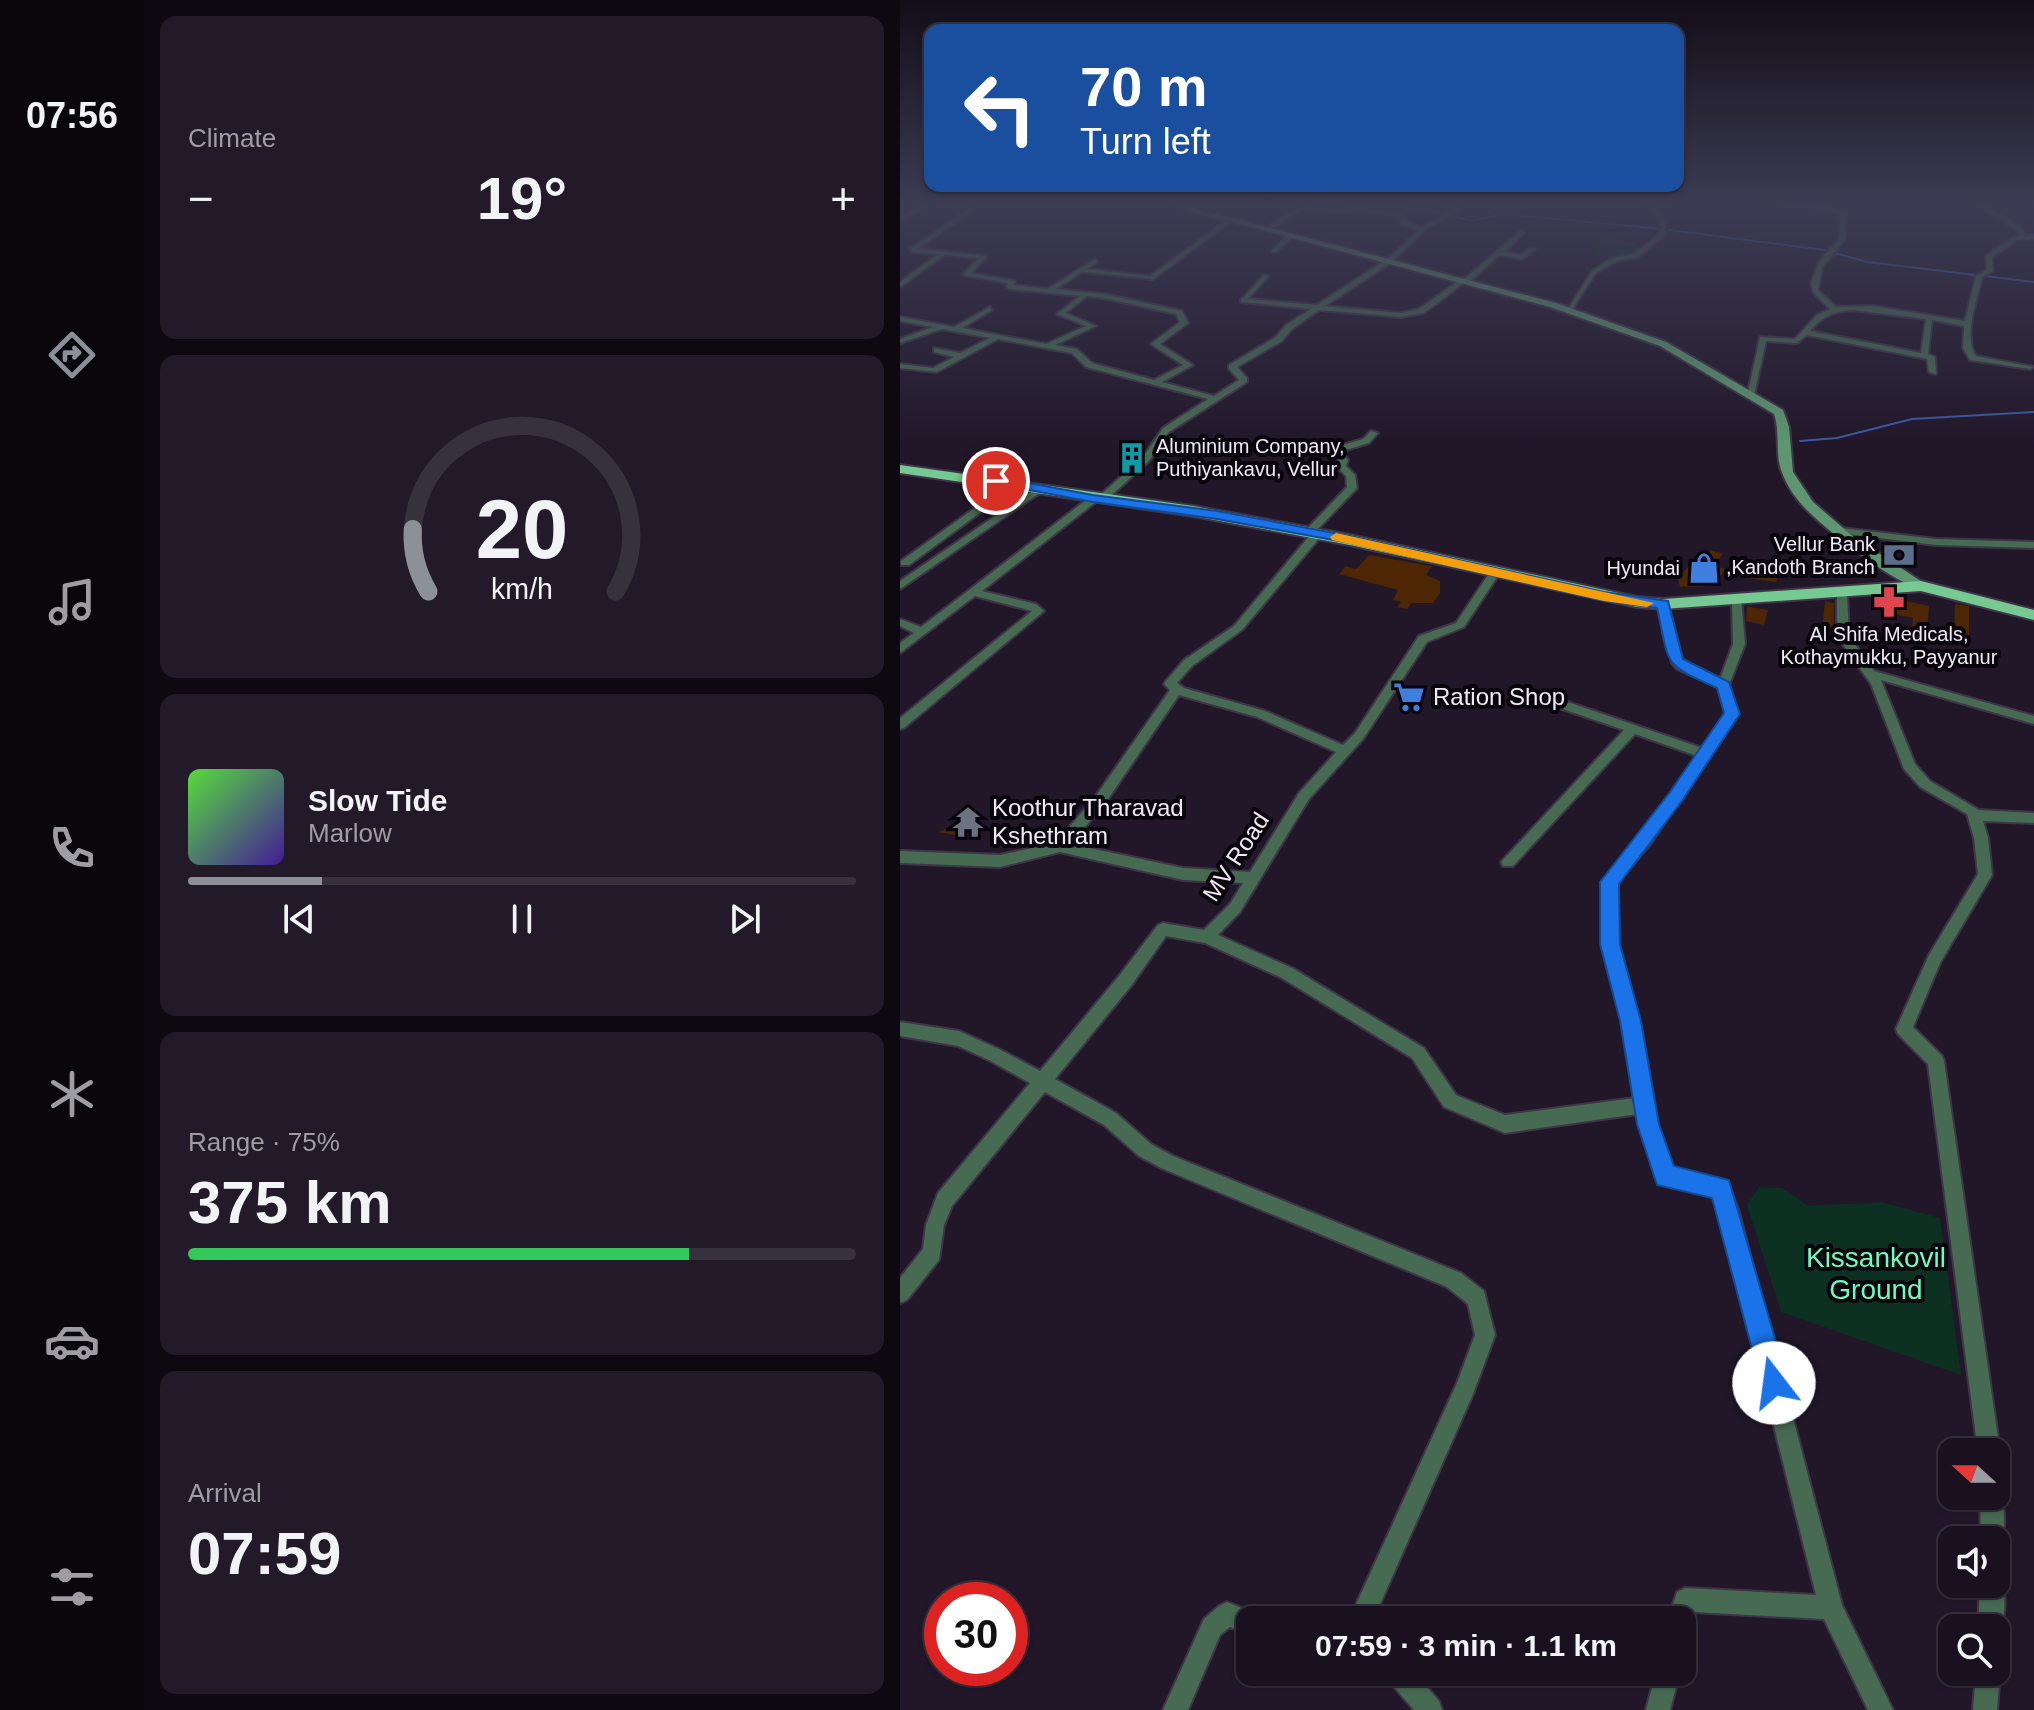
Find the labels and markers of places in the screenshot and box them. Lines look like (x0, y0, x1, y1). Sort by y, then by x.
place label: Aluminium Company, Puthiyankavu, Vellur (1156, 435, 1345, 480)
building icon: Aluminium Company, Puthiyankavu, Vellur (1115, 441, 1149, 475)
pin (962, 447, 1030, 515)
place label: Vellur Bank ,Kandoth Branch (1726, 533, 1876, 578)
bank icon: Vellur Bank ,Kandoth Branch (1882, 538, 1916, 572)
shop icon: Hyundai (1687, 551, 1721, 585)
place label: Hyundai (1607, 557, 1680, 579)
pharmacy icon: Al Shifa Medicals, Kothaymukku, Payyanur (1872, 585, 1906, 619)
place label: Al Shifa Medicals, Kothaymukku, Payyanur (1781, 623, 1998, 668)
supermarket icon: Ration Shop (1392, 680, 1426, 714)
place label: Ration Shop (1433, 683, 1565, 710)
place label: Koothur Tharavad Kshethram (992, 794, 1184, 849)
temple icon: Koothur Tharavad Kshethram (951, 805, 985, 839)

